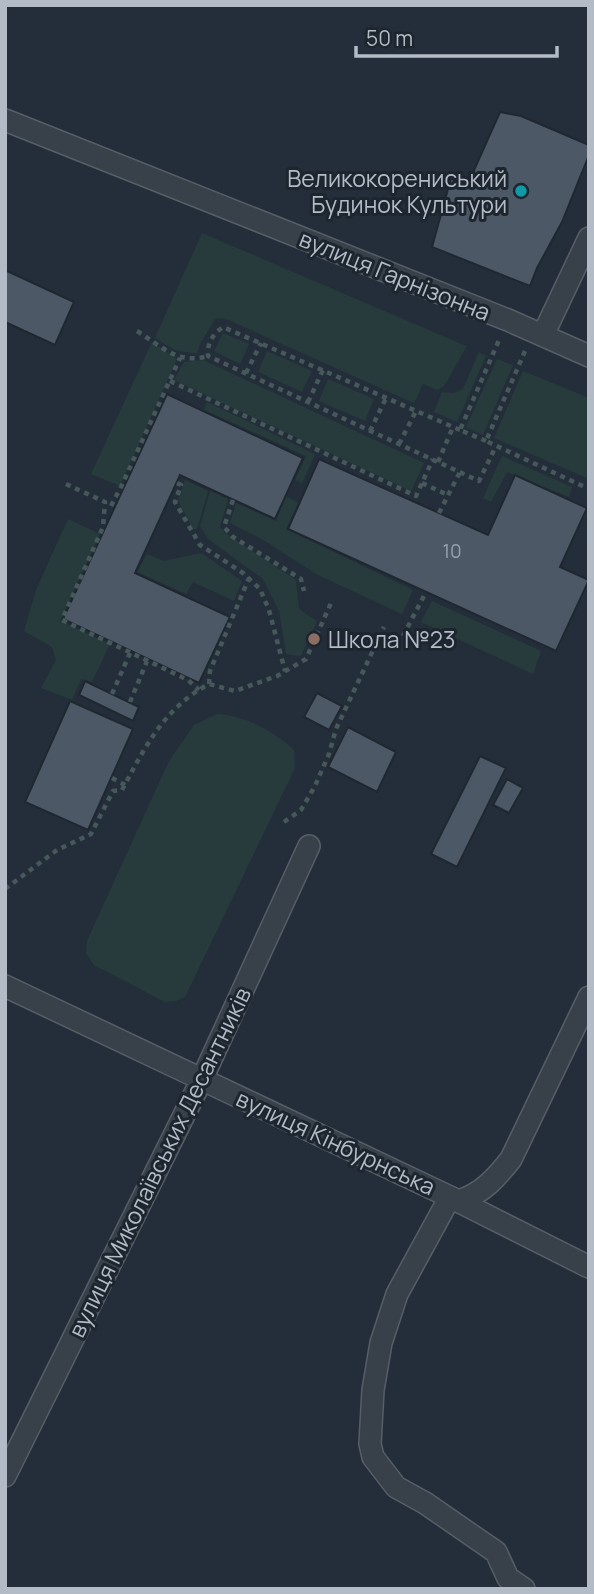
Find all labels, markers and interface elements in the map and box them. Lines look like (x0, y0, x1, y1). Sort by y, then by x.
scale bar (356, 14, 557, 58)
text: 50 m (366, 24, 413, 52)
place label: Великокорениський Будинок Культури (287, 162, 507, 220)
marker: Великокорениський Будинок Культури (513, 183, 529, 199)
street label: вулиця Гарнізонна (295, 222, 495, 328)
house number: 10 (442, 538, 462, 564)
place label: Школа №23 (328, 623, 456, 655)
marker: Школа №23 (306, 631, 322, 647)
street label: вулиця Миколаївських Десантників (60, 982, 258, 1342)
street label: вулиця Кінбурнська (231, 1082, 441, 1202)

